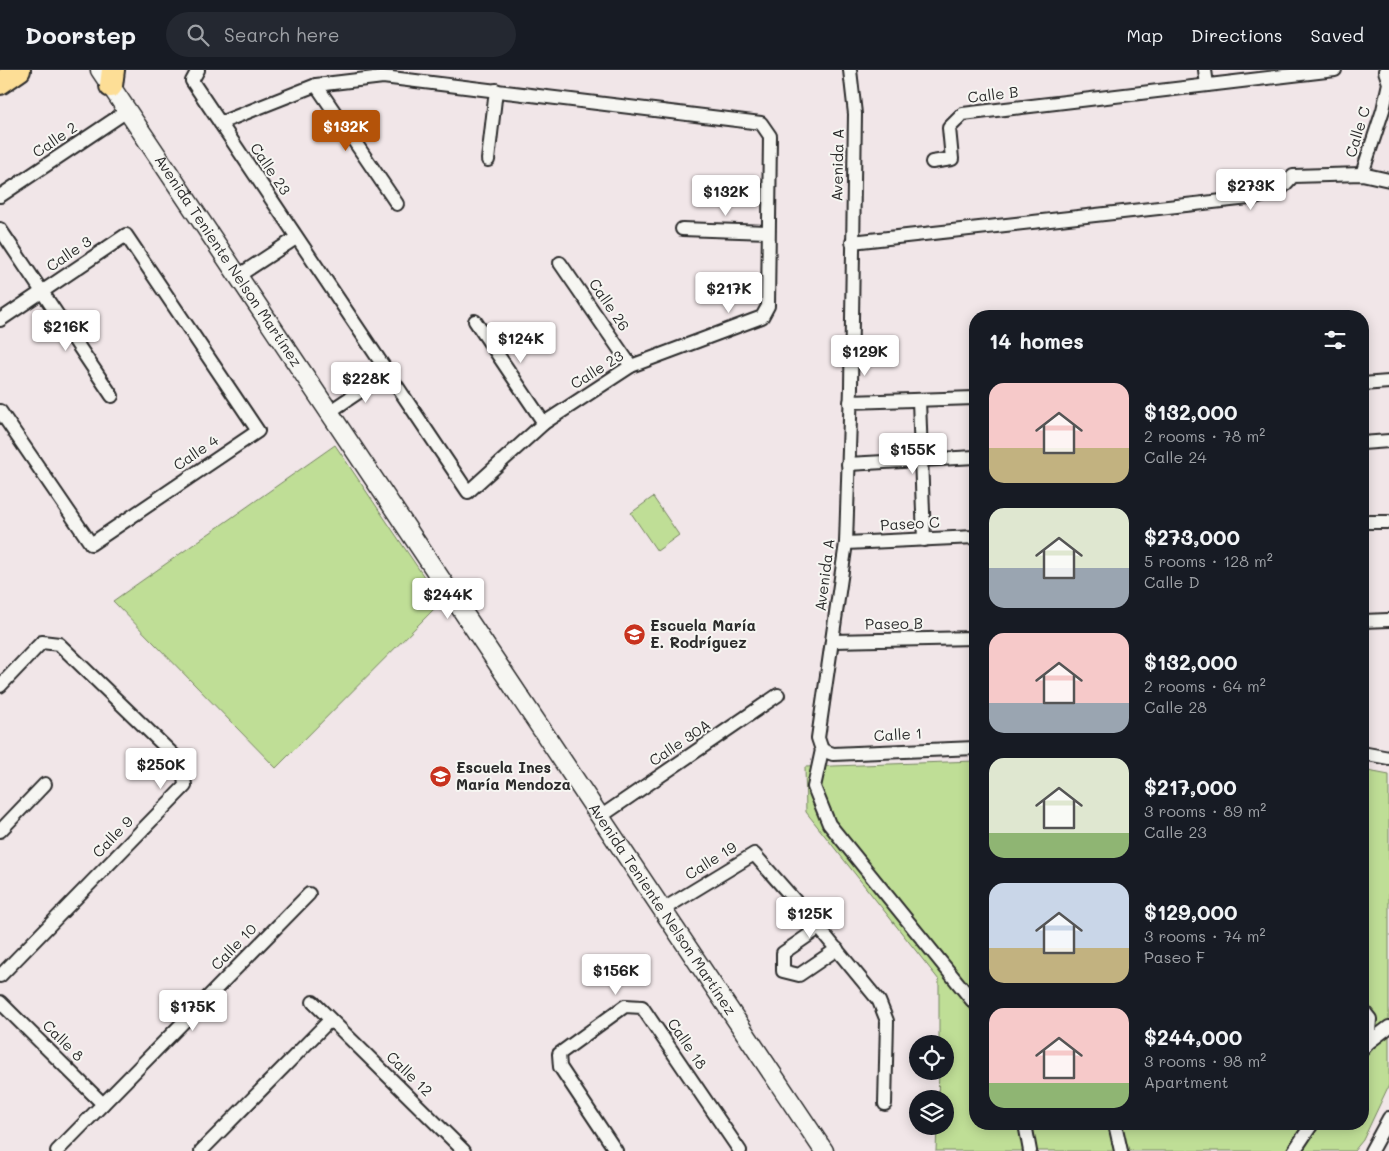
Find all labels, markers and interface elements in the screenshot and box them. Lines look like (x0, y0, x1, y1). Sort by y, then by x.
search box (166, 12, 516, 57)
text: Doorstep (25, 19, 136, 50)
icon: search (184, 21, 212, 49)
text: Search here (224, 22, 340, 47)
text: Map (1126, 23, 1163, 47)
text: Directions (1191, 23, 1283, 47)
text: Saved (1311, 23, 1364, 47)
street label: Calle B (966, 81, 1019, 107)
street label: Calle C (1340, 103, 1374, 160)
pin: $132K (311, 109, 381, 152)
text: $132K (323, 115, 369, 136)
street label: Calle 2 (28, 117, 81, 161)
street label: Avenida A (826, 128, 848, 202)
street label: Calle 23 (246, 138, 296, 199)
street label: Avenida Teniente Nelson Martínez (151, 151, 307, 370)
pin: $273K (1216, 168, 1286, 211)
pin: $132K (691, 174, 761, 217)
text: $273K (1227, 174, 1275, 195)
text: $132K (703, 180, 749, 201)
street label: Calle 3 (42, 231, 95, 276)
pin: $217K (694, 272, 764, 314)
street label: Calle 26 (585, 274, 635, 335)
text: $217K (706, 277, 752, 298)
pin: $216K (31, 310, 101, 352)
text: $216K (43, 315, 89, 336)
pin: $124K (486, 322, 556, 364)
icon: filters (1321, 326, 1349, 354)
text: $124K (498, 327, 544, 348)
text: 14 homes (989, 327, 1084, 354)
pin: $129K (830, 334, 900, 377)
text: $129K (842, 340, 888, 361)
street label: Calle 23 (566, 345, 627, 393)
pin: $228K (331, 362, 401, 404)
text: $228K (342, 367, 390, 388)
text: $132,000 (1144, 398, 1238, 425)
icon: home (1029, 403, 1089, 463)
text: 2 rooms · 78 m² (1144, 425, 1265, 446)
street label: Calle 4 (169, 430, 222, 475)
pin: $155K (878, 432, 948, 475)
text: $155K (890, 438, 936, 459)
text: Calle 24 (1144, 446, 1207, 467)
street label: Paseo C (880, 511, 940, 535)
text: $273,000 (1144, 523, 1240, 550)
icon: home (1029, 528, 1089, 588)
street label: Avenida A (810, 537, 838, 612)
text: 5 rooms · 128 m² (1144, 550, 1273, 571)
text: Calle D (1144, 571, 1199, 592)
pin: $244K (413, 578, 483, 620)
text: $244K (423, 583, 473, 604)
street label: Paseo B (865, 612, 923, 634)
place label: Escuela María E. Rodríguez (650, 615, 756, 652)
school or university icon: Escuela María E. Rodríguez (622, 623, 646, 647)
text: $132,000 (1144, 648, 1238, 675)
icon: home (1029, 653, 1089, 713)
text: 2 rooms · 64 m² (1144, 675, 1266, 696)
text: Calle 28 (1144, 696, 1207, 717)
street label: Calle 30A (645, 714, 714, 770)
street label: Calle 1 (873, 723, 923, 745)
pin: $250K (126, 748, 196, 790)
text: $250K (137, 753, 186, 774)
place label: Escuela Ines María Mendoza (456, 757, 571, 794)
school or university icon: Escuela Ines María Mendoza (428, 765, 452, 789)
text: $217,000 (1144, 773, 1237, 800)
icon: home (1029, 778, 1089, 838)
street label: Avenida Teniente Nelson Martínez (585, 799, 741, 1019)
text: 3 rooms · 89 m² (1144, 800, 1266, 821)
street label: Calle 9 (88, 811, 137, 861)
text: Calle 23 (1144, 821, 1207, 842)
street label: Calle 19 (681, 836, 740, 884)
pin: $125K (775, 896, 845, 939)
text: $129,000 (1144, 898, 1238, 925)
text: $125K (787, 902, 833, 923)
icon: home (1029, 903, 1089, 963)
street label: Calle 10 (206, 919, 260, 974)
text: 3 rooms · 74 m² (1144, 925, 1265, 946)
text: Paseo F (1144, 946, 1205, 967)
pin: $156K (581, 954, 651, 996)
text: $156K (593, 959, 639, 980)
pin: $175K (158, 990, 228, 1032)
text: $175K (170, 995, 216, 1016)
street label: Calle 18 (663, 1014, 712, 1073)
street label: Calle 8 (39, 1015, 89, 1065)
text: $244,000 (1144, 1023, 1242, 1050)
icon: home (1029, 1028, 1089, 1088)
map controls (909, 1035, 954, 1135)
button: locate (909, 1035, 954, 1080)
street label: Calle 12 (382, 1046, 437, 1100)
text: 3 rooms · 98 m² (1144, 1050, 1266, 1071)
text: Apartment (1144, 1071, 1229, 1092)
button: layers (909, 1090, 954, 1135)

